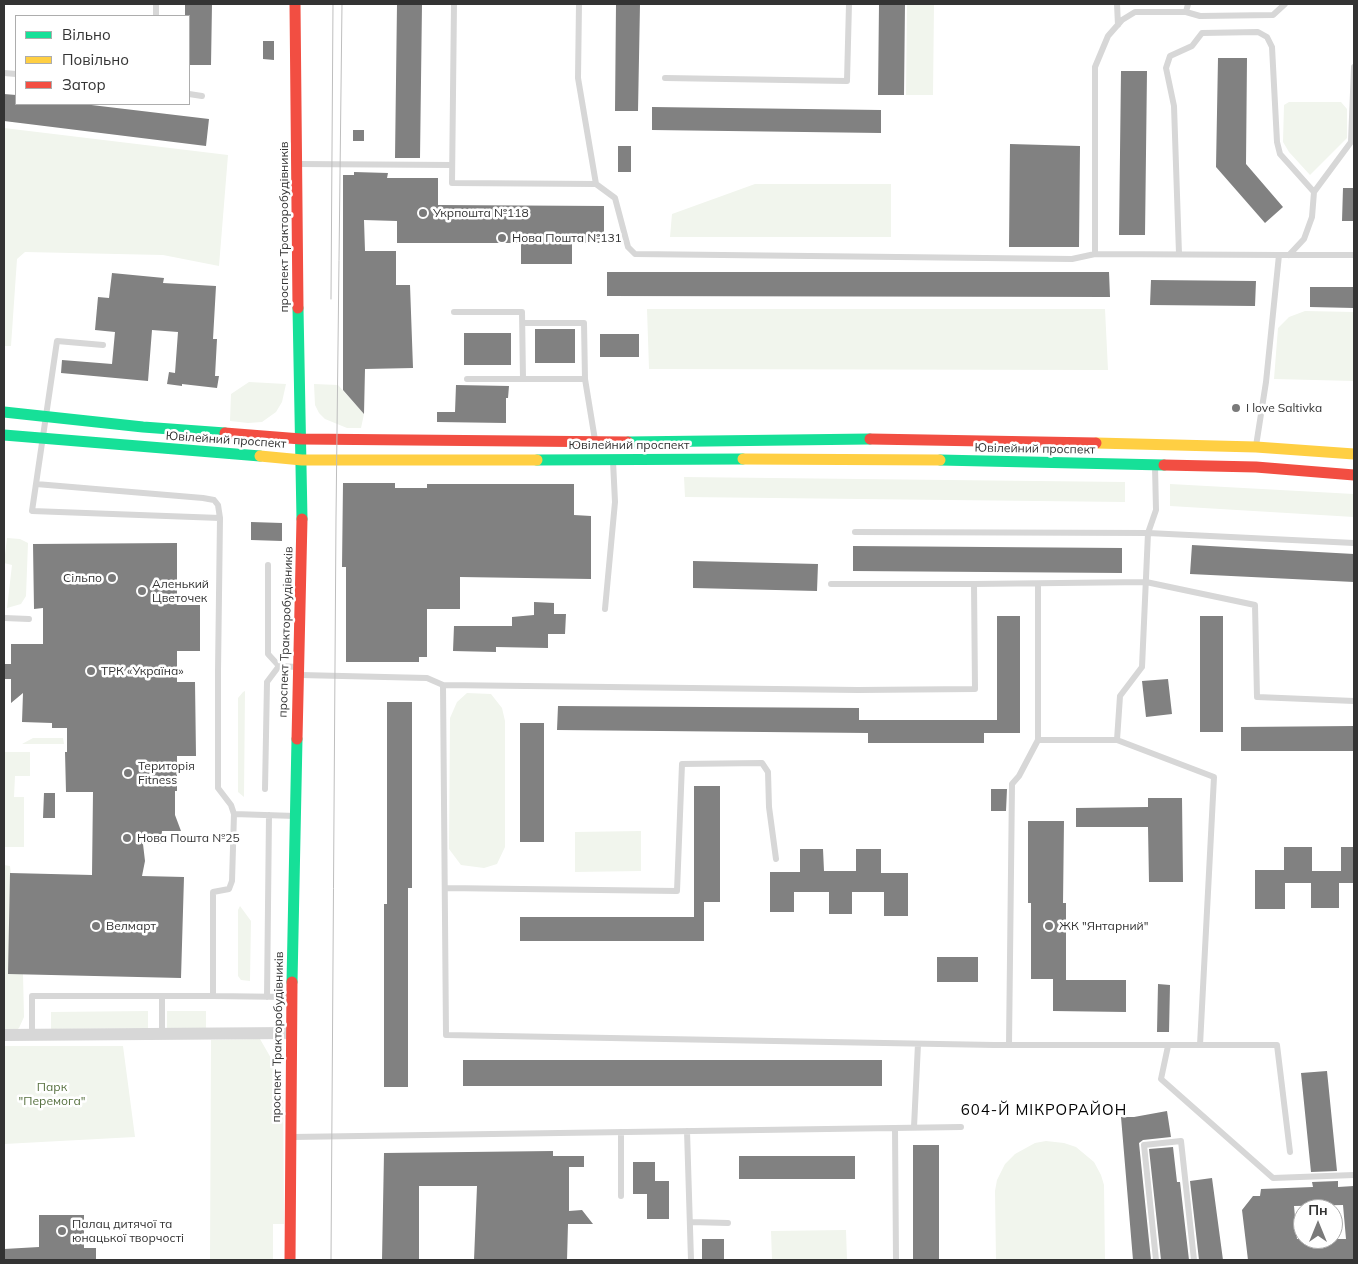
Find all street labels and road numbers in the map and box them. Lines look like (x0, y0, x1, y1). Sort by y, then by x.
street label: проспект Тракторобудівників (277, 141, 291, 313)
street label: Ювілейний проспект (165, 429, 287, 451)
street label: Ювілейний проспект (569, 438, 689, 452)
street label: Ювілейний проспект (974, 441, 1096, 457)
street label: проспект Тракторобудівників (276, 546, 296, 718)
street label: проспект Тракторобудівників (269, 951, 287, 1123)

